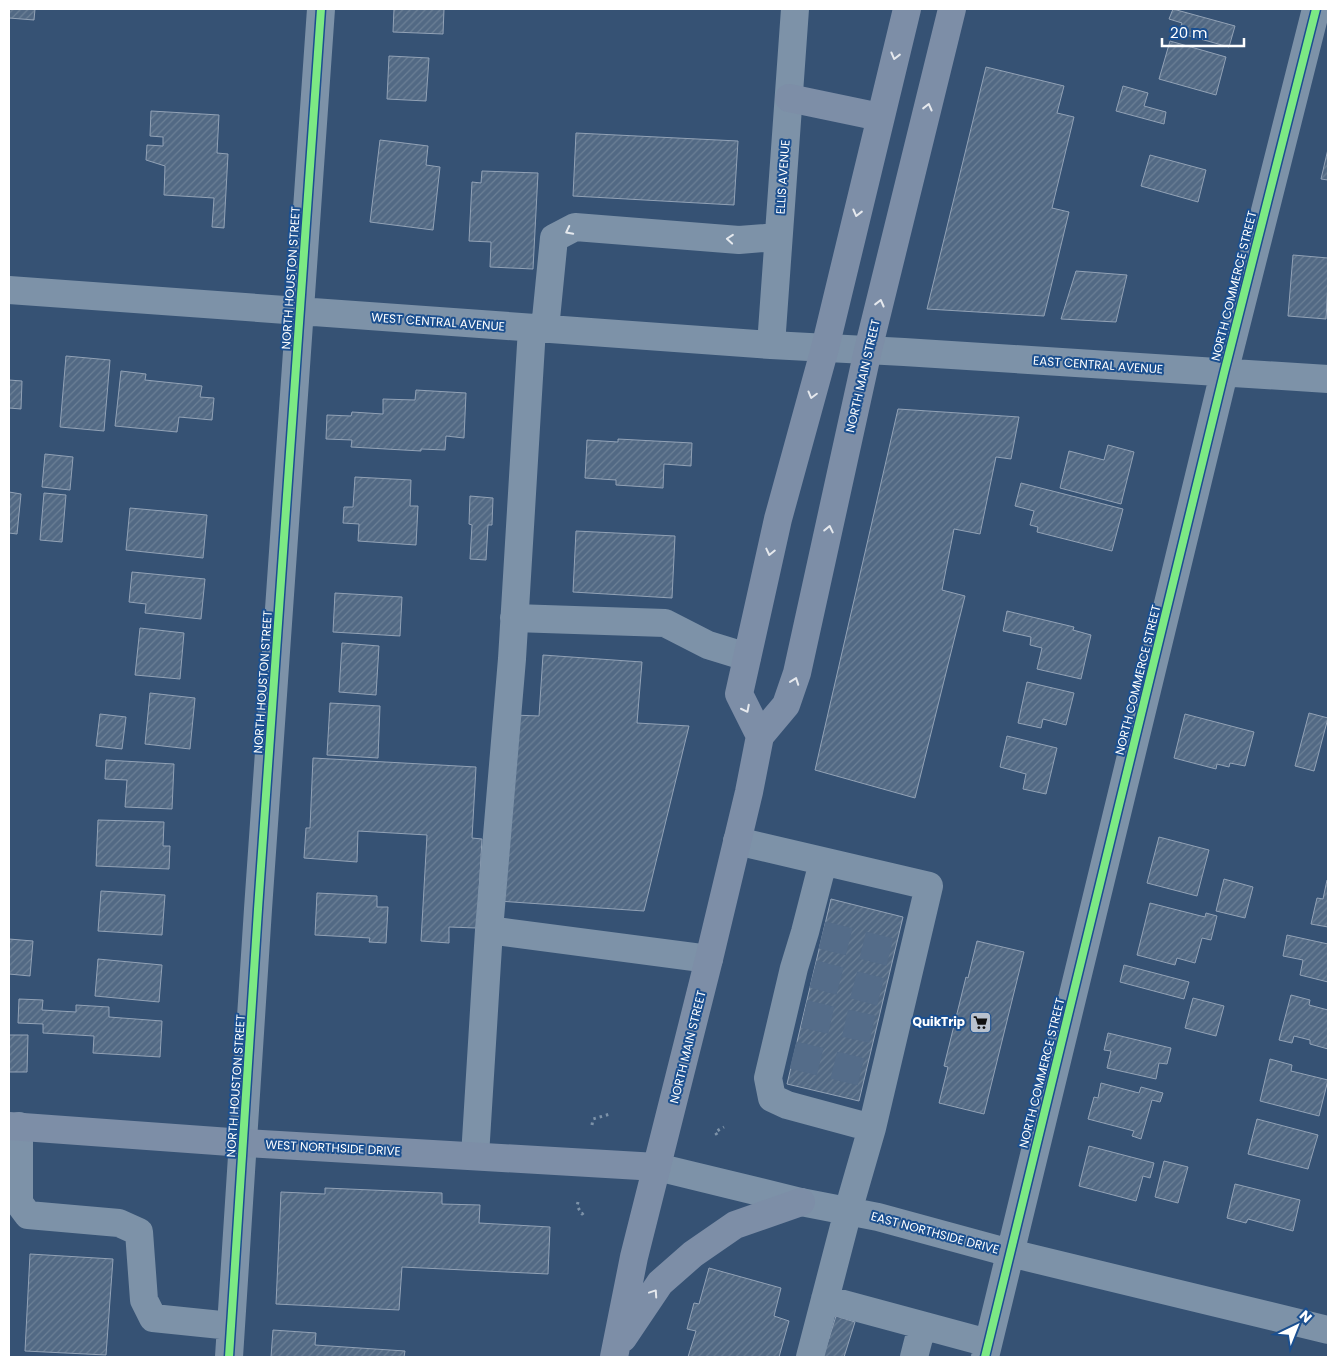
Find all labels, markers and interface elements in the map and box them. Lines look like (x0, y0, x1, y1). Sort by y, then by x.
scale bar (1162, 15, 1244, 47)
text: 20 m (1170, 22, 1208, 43)
one-way arrow (891, 52, 901, 60)
one-way arrow (922, 102, 933, 111)
street label: ELLIS AVENUE (771, 139, 794, 215)
street label: NORTH HOUSTON STREET (277, 205, 304, 350)
one-way arrow (852, 209, 863, 218)
street label: NORTH COMMERCE STREET (1207, 209, 1261, 363)
one-way arrow (565, 224, 574, 235)
one-way arrow (726, 234, 734, 245)
one-way arrow (874, 298, 885, 307)
street label: WEST CENTRAL AVENUE (371, 308, 505, 335)
street label: NORTH MAIN STREET (841, 317, 884, 434)
street label: EAST CENTRAL AVENUE (1033, 351, 1164, 378)
one-way arrow (807, 390, 817, 399)
one-way arrow (823, 525, 834, 534)
one-way arrow (765, 548, 776, 557)
street label: NORTH COMMERCE STREET (1111, 603, 1165, 757)
street label: NORTH HOUSTON STREET (249, 609, 276, 754)
one-way arrow (789, 677, 799, 685)
one-way arrow (740, 704, 750, 713)
street label: NORTH MAIN STREET (665, 988, 710, 1105)
street label: NORTH COMMERCE STREET (1015, 996, 1069, 1150)
supermarket icon: QuikTrip (969, 1010, 993, 1034)
street label: NORTH HOUSTON STREET (222, 1013, 249, 1158)
place label: QuikTrip (913, 1013, 965, 1030)
street label: WEST NORTHSIDE DRIVE (265, 1135, 401, 1160)
street label: EAST NORTHSIDE DRIVE (869, 1207, 1001, 1258)
one-way arrow (648, 1289, 657, 1298)
north arrow (1272, 1301, 1322, 1351)
text: N (1295, 1306, 1317, 1327)

